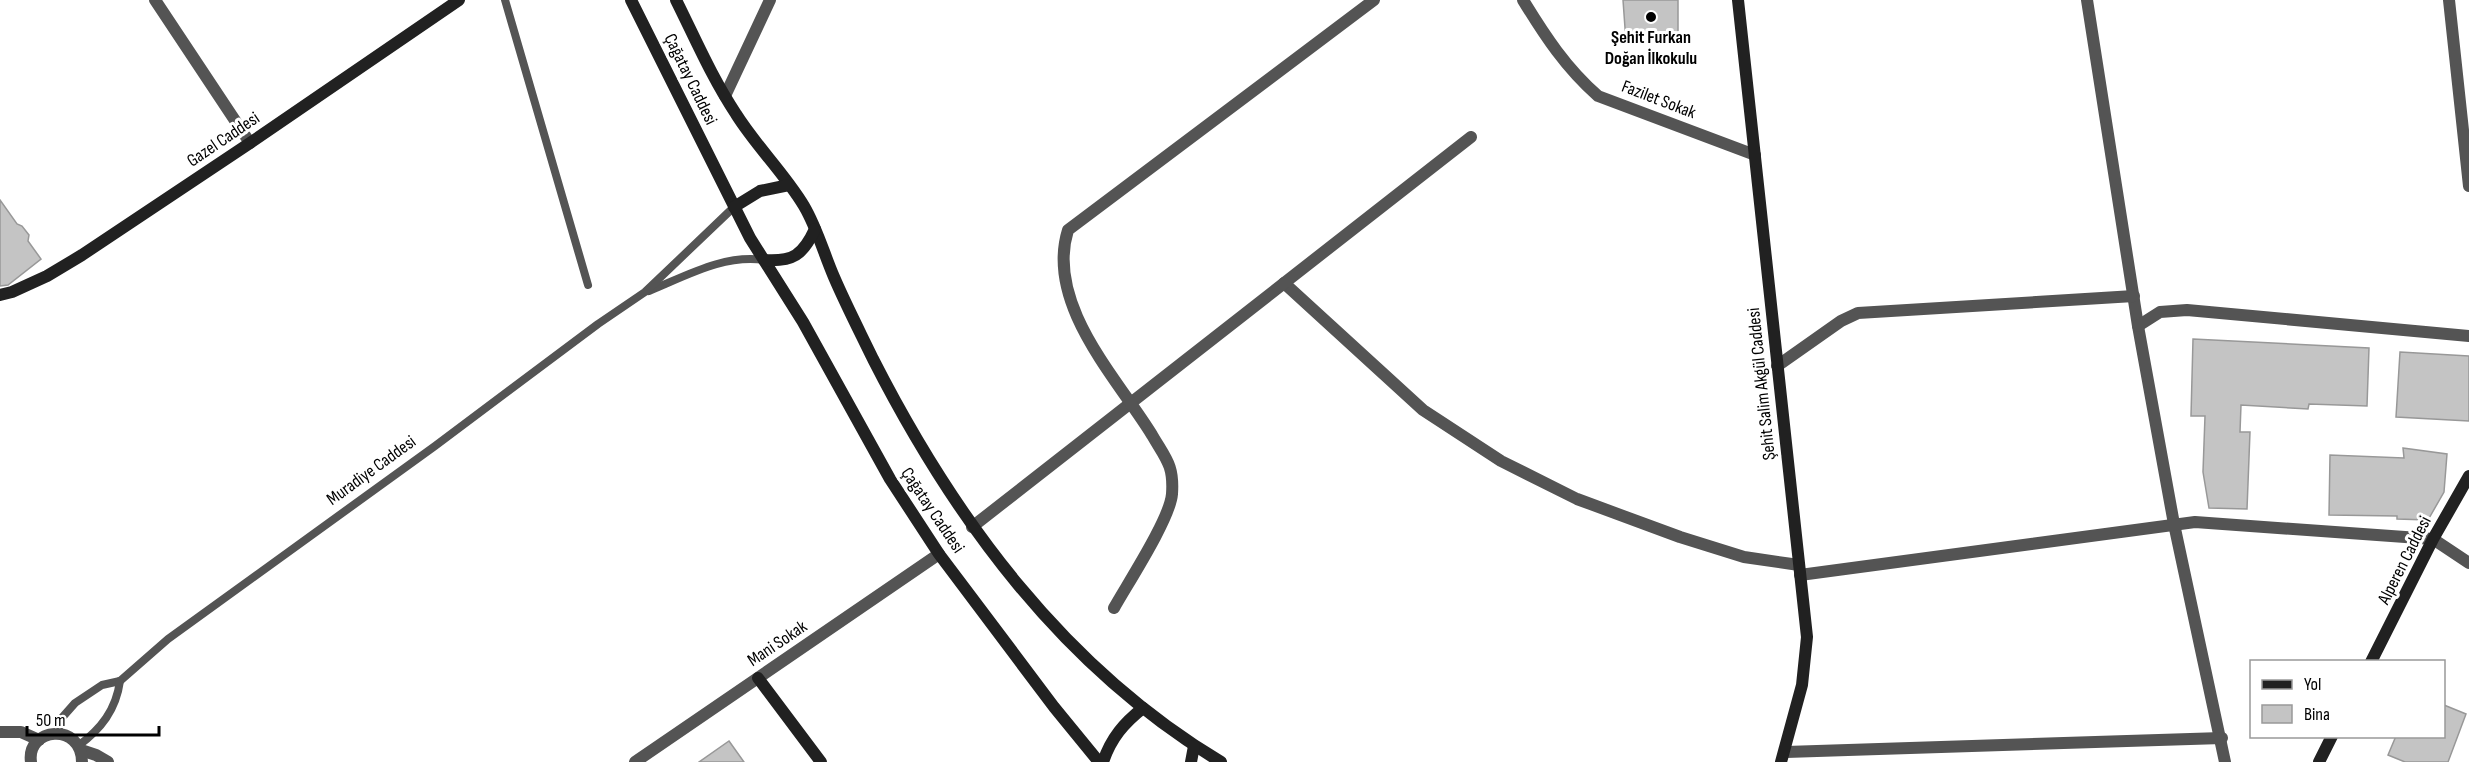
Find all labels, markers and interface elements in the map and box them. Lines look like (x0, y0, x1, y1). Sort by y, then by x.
marker: Şehit Furkan Doğan İlkokulu (1644, 10, 1658, 24)
place label: Şehit Furkan Doğan İlkokulu (1605, 27, 1697, 69)
street label: Çağatay Caddesi (659, 30, 722, 128)
street label: Fazilet Sokak (1619, 76, 1699, 123)
street label: Gazel Caddesi (183, 108, 264, 171)
street label: Şehit Salim Akgül Caddesi (1743, 307, 1780, 461)
street label: Muradiye Caddesi (323, 431, 420, 510)
street label: Çağatay Caddesi (896, 464, 969, 557)
street label: Alperen Caddesi (2373, 513, 2436, 609)
street label: Mani Sokak (743, 616, 811, 671)
legend (2250, 660, 2445, 738)
text: Yol (2304, 674, 2321, 695)
scale bar (27, 699, 159, 737)
text: Bina (2304, 704, 2330, 725)
text: 50 m (36, 710, 66, 731)

